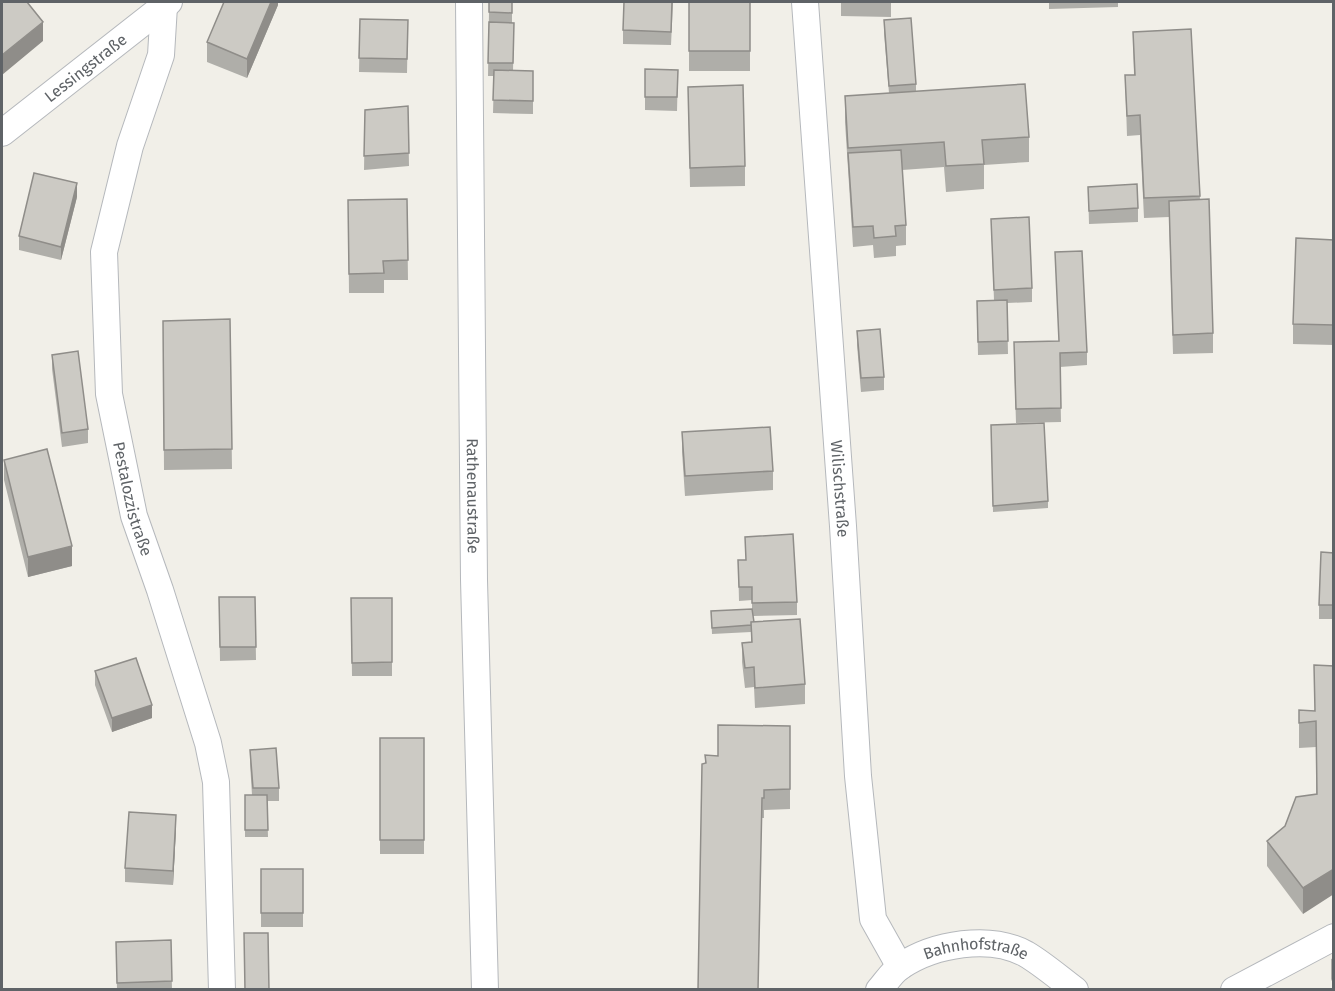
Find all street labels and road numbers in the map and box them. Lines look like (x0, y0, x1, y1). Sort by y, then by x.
street label: Lessingstraße (41, 30, 130, 106)
street label: Rathenaustraße (463, 438, 483, 554)
street label: Wilischstraße (827, 439, 853, 538)
street label: Pestalozzistraße (109, 440, 157, 559)
street label: Bahnhofstraße (921, 934, 1032, 963)

